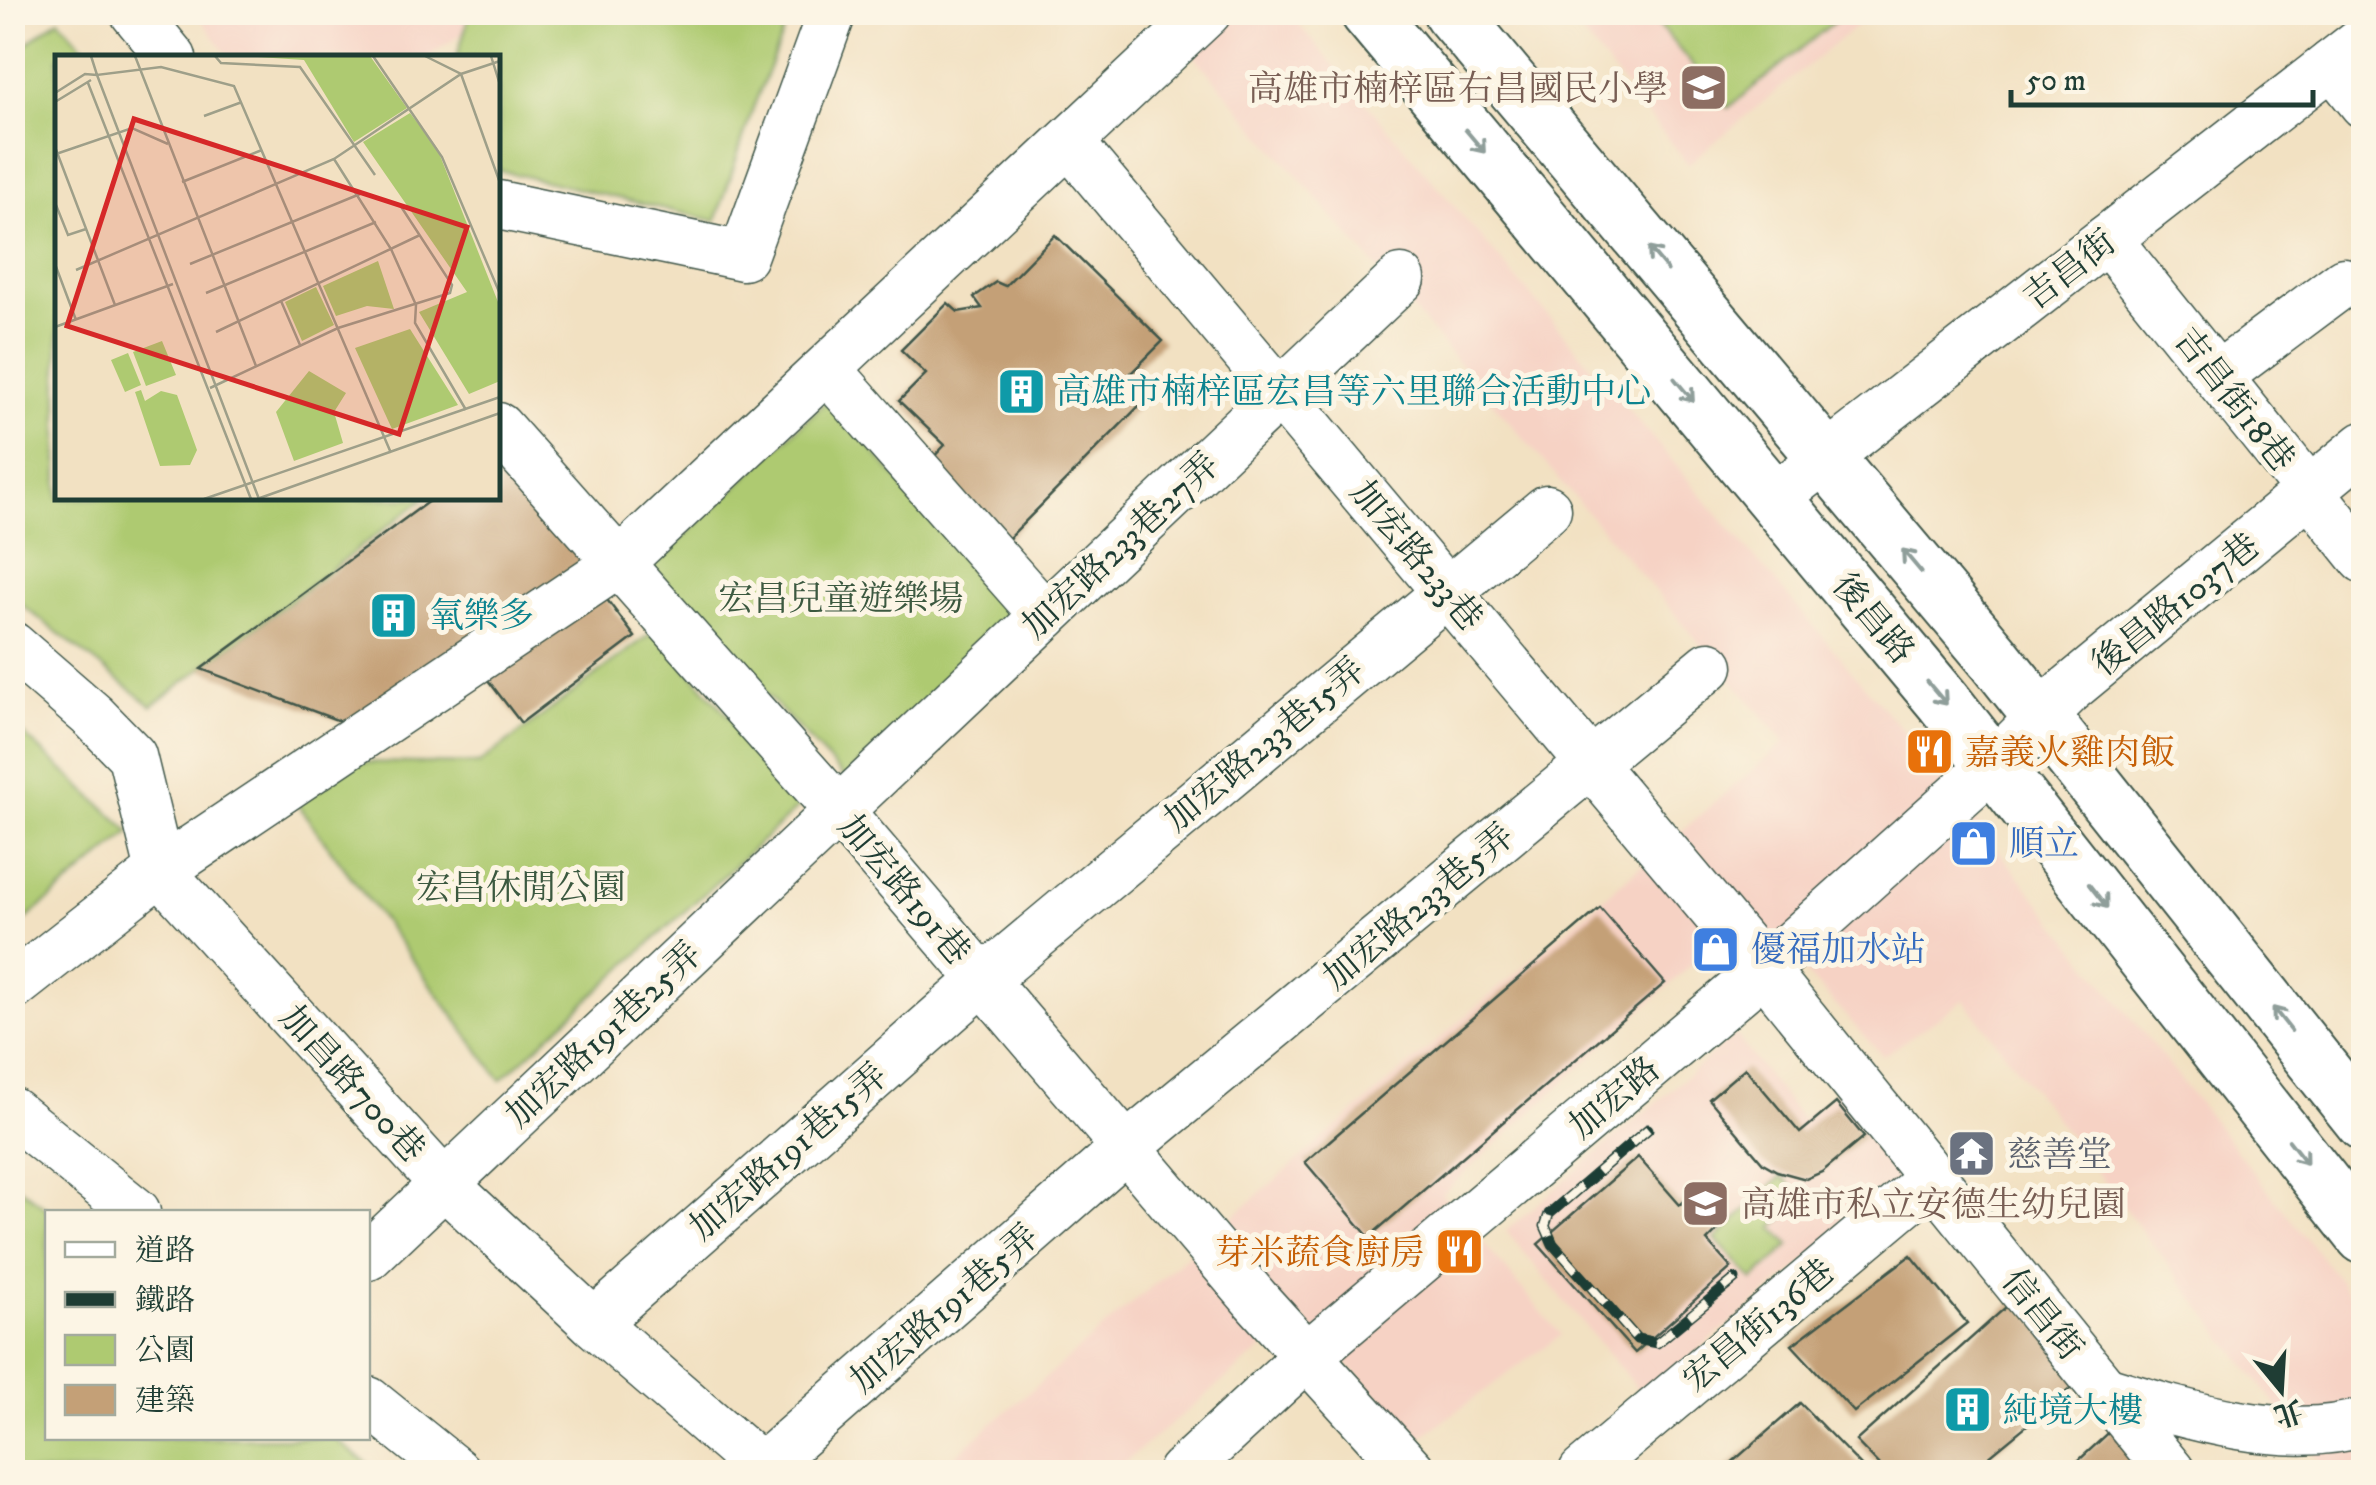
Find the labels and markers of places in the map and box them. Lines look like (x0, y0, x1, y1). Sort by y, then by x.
school or university icon: 高雄市楠梓區右昌國民小學 (1677, 62, 1729, 114)
place label: 高雄市楠梓區右昌國民小學 (1248, 68, 1668, 112)
building icon: 高雄市楠梓區宏昌等六里聯合活動中心 (995, 365, 1047, 417)
place label: 高雄市楠梓區宏昌等六里聯合活動中心 (1056, 371, 1651, 415)
building icon: 氧樂多 (368, 589, 420, 641)
place label: 氧樂多 (429, 595, 534, 639)
restaurant icon: 嘉義火雞肉飯 (1904, 726, 1956, 778)
place label: 嘉義火雞肉飯 (1965, 732, 2175, 776)
shop icon: 順立 (1948, 817, 2000, 869)
place label: 順立 (2009, 823, 2079, 867)
shop icon: 優福加水站 (1690, 923, 1742, 975)
place label: 優福加水站 (1751, 929, 1926, 973)
temple icon: 慈善堂 (1946, 1128, 1998, 1180)
place label: 慈善堂 (2007, 1134, 2112, 1178)
school or university icon: 高雄市私立安德生幼兒園 (1680, 1178, 1732, 1230)
place label: 高雄市私立安德生幼兒園 (1741, 1184, 2126, 1228)
restaurant icon: 芽米蔬食廚房 (1434, 1226, 1486, 1278)
place label: 芽米蔬食廚房 (1215, 1232, 1425, 1276)
building icon: 純境大樓 (1942, 1384, 1994, 1436)
place label: 純境大樓 (2003, 1390, 2143, 1434)

